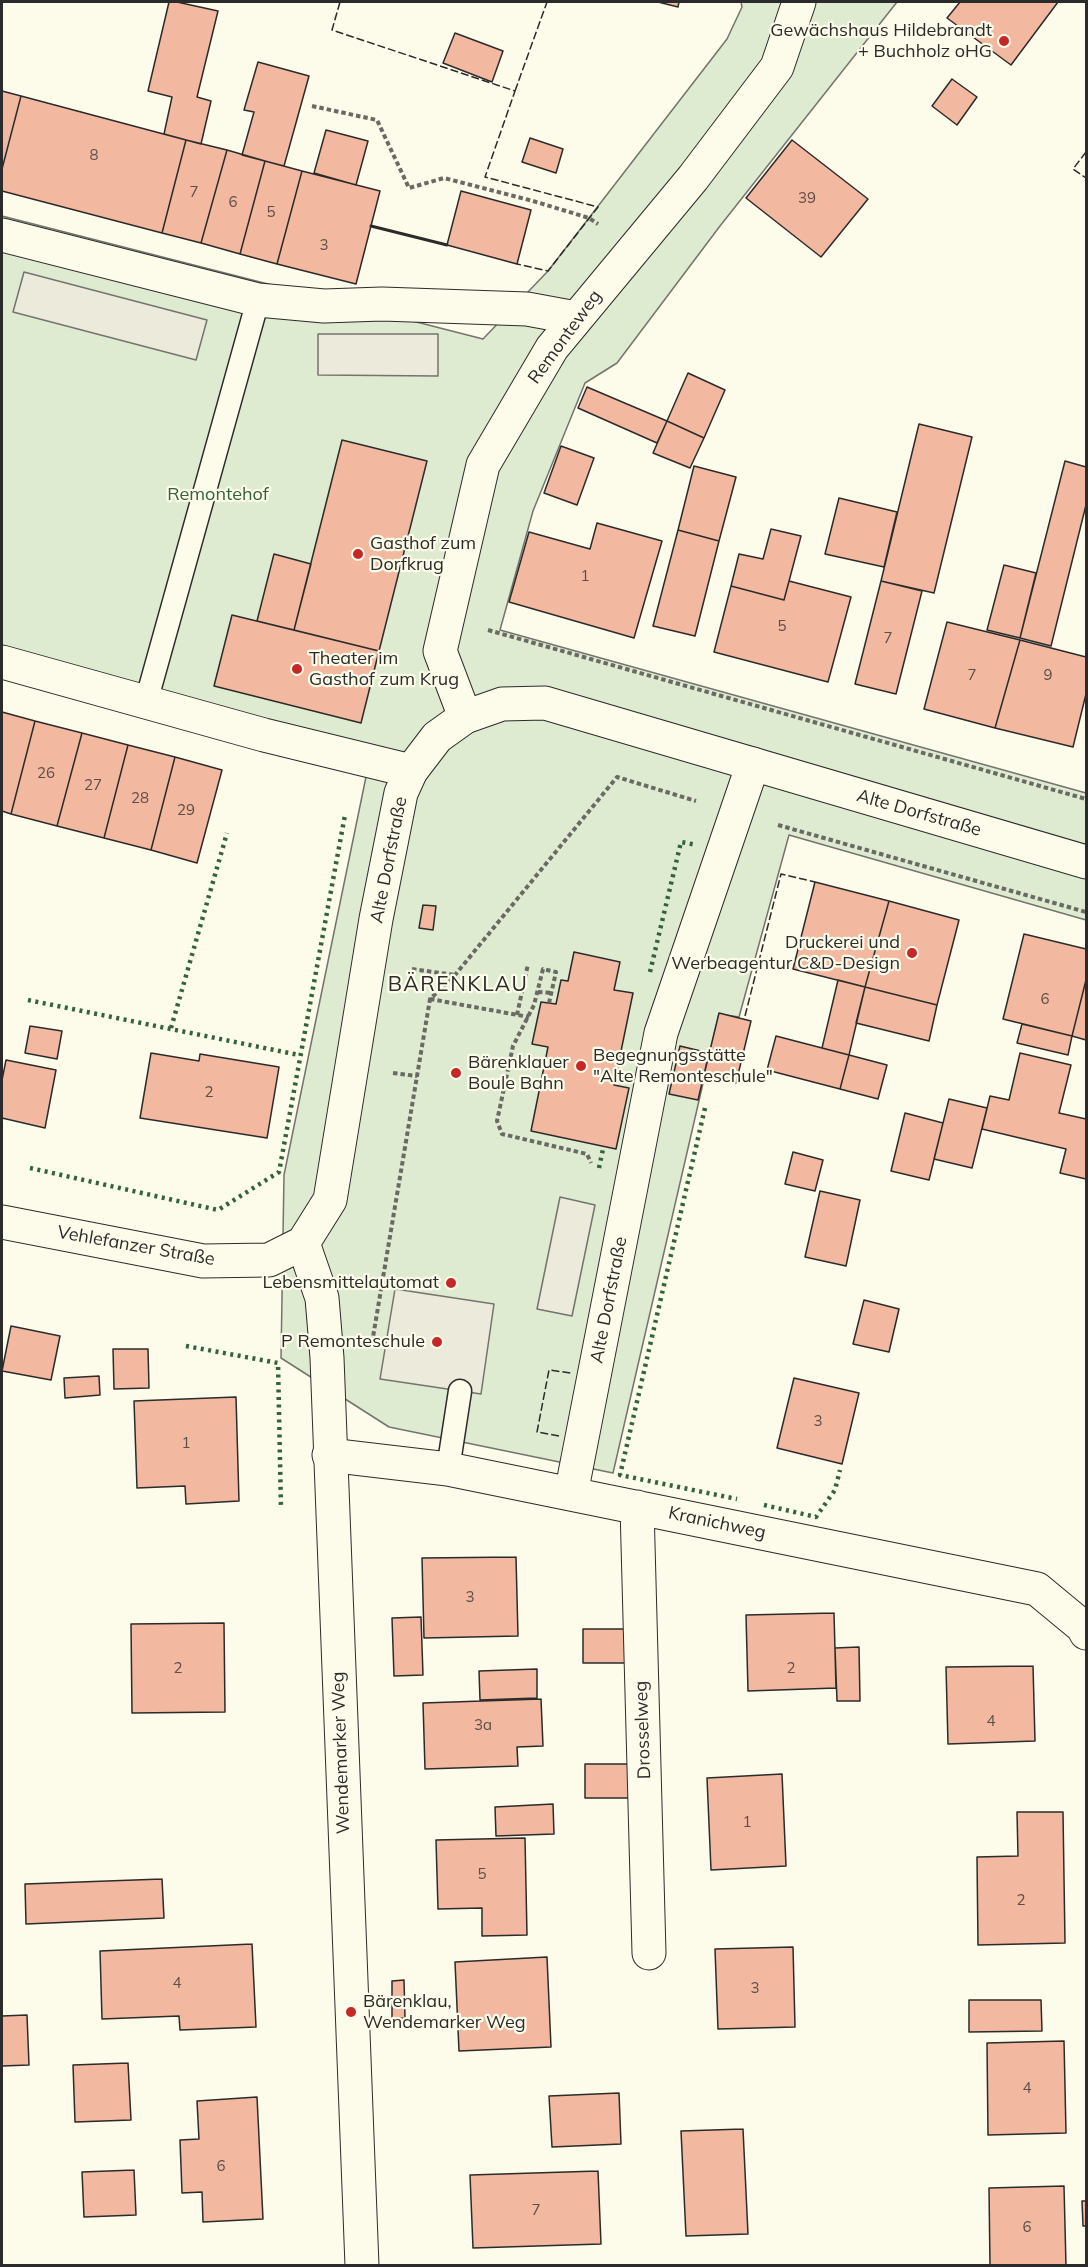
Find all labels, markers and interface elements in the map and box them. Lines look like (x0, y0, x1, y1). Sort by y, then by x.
place label: Gewächshaus Hildebrandt + Buchholz oHG (770, 20, 992, 63)
marker: Gewächshaus Hildebrandt + Buchholz oHG (997, 34, 1011, 48)
house number: 8 (90, 146, 98, 164)
house number: 7 (190, 183, 198, 201)
house number: 39 (798, 189, 816, 207)
house number: 6 (229, 193, 237, 211)
house number: 5 (267, 203, 275, 221)
house number: 3 (320, 236, 328, 254)
street label: Remonteweg (524, 286, 606, 388)
park label: Remontehof (167, 484, 269, 506)
place label: Gasthof zum Dorfkrug (370, 533, 476, 576)
marker: Gasthof zum Dorfkrug (351, 547, 365, 561)
house number: 1 (581, 567, 589, 585)
house number: 5 (778, 617, 786, 635)
house number: 7 (884, 629, 892, 647)
place label: Theater im Gasthof zum Krug (309, 648, 459, 690)
marker: Theater im Gasthof zum Krug (290, 662, 304, 676)
house number: 7 (968, 666, 976, 684)
house number: 9 (1044, 666, 1052, 684)
house number: 26 (37, 764, 55, 782)
house number: 27 (84, 776, 102, 794)
street label: Alte Dorfstraße (854, 785, 984, 841)
house number: 28 (131, 789, 149, 807)
street label: Alte Dorfstraße (366, 795, 412, 925)
house number: 29 (177, 801, 195, 819)
place label: Druckerei und Werbeagentur C&D-Design (671, 932, 900, 974)
marker: Druckerei und Werbeagentur C&D-Design (905, 946, 919, 960)
district label: BÄRENKLAU (388, 972, 528, 998)
house number: 6 (1041, 990, 1049, 1008)
place label: Begegnungsstätte "Alte Remonteschule" (593, 1045, 773, 1088)
place label: Bärenklauer Boule Bahn (468, 1052, 569, 1094)
marker: Begegnungsstätte "Alte Remonteschule" (574, 1059, 588, 1073)
marker: Bärenklauer Boule Bahn (449, 1066, 463, 1080)
house number: 2 (205, 1083, 213, 1101)
street label: Vehlefanzer Straße (56, 1222, 216, 1270)
street label: Alte Dorfstraße (586, 1235, 632, 1365)
place label: Lebensmittelautomat (262, 1272, 439, 1294)
marker: Lebensmittelautomat (444, 1276, 458, 1290)
place label: P Remonteschule (281, 1331, 425, 1353)
marker: P Remonteschule (430, 1335, 444, 1349)
house number: 3 (814, 1412, 822, 1430)
house number: 1 (182, 1434, 190, 1452)
street label: Kranichweg (666, 1502, 768, 1544)
house number: 3 (466, 1588, 474, 1606)
house number: 2 (174, 1659, 182, 1677)
house number: 2 (787, 1659, 795, 1677)
street label: Wendemarker Weg (327, 1671, 355, 1835)
street label: Drosselweg (630, 1681, 656, 1779)
house number: 4 (987, 1712, 995, 1730)
house number: 3a (474, 1716, 492, 1734)
house number: 1 (743, 1813, 751, 1831)
house number: 5 (478, 1865, 486, 1883)
house number: 2 (1017, 1891, 1025, 1909)
house number: 4 (173, 1974, 181, 1992)
house number: 3 (751, 1979, 759, 1997)
place label: Bärenklau, Wendemarker Weg (363, 1991, 526, 2034)
marker: Bärenklau, Wendemarker Weg (344, 2005, 358, 2019)
house number: 4 (1023, 2079, 1031, 2097)
house number: 6 (217, 2157, 225, 2175)
house number: 7 (532, 2201, 540, 2219)
house number: 6 (1023, 2218, 1031, 2236)

